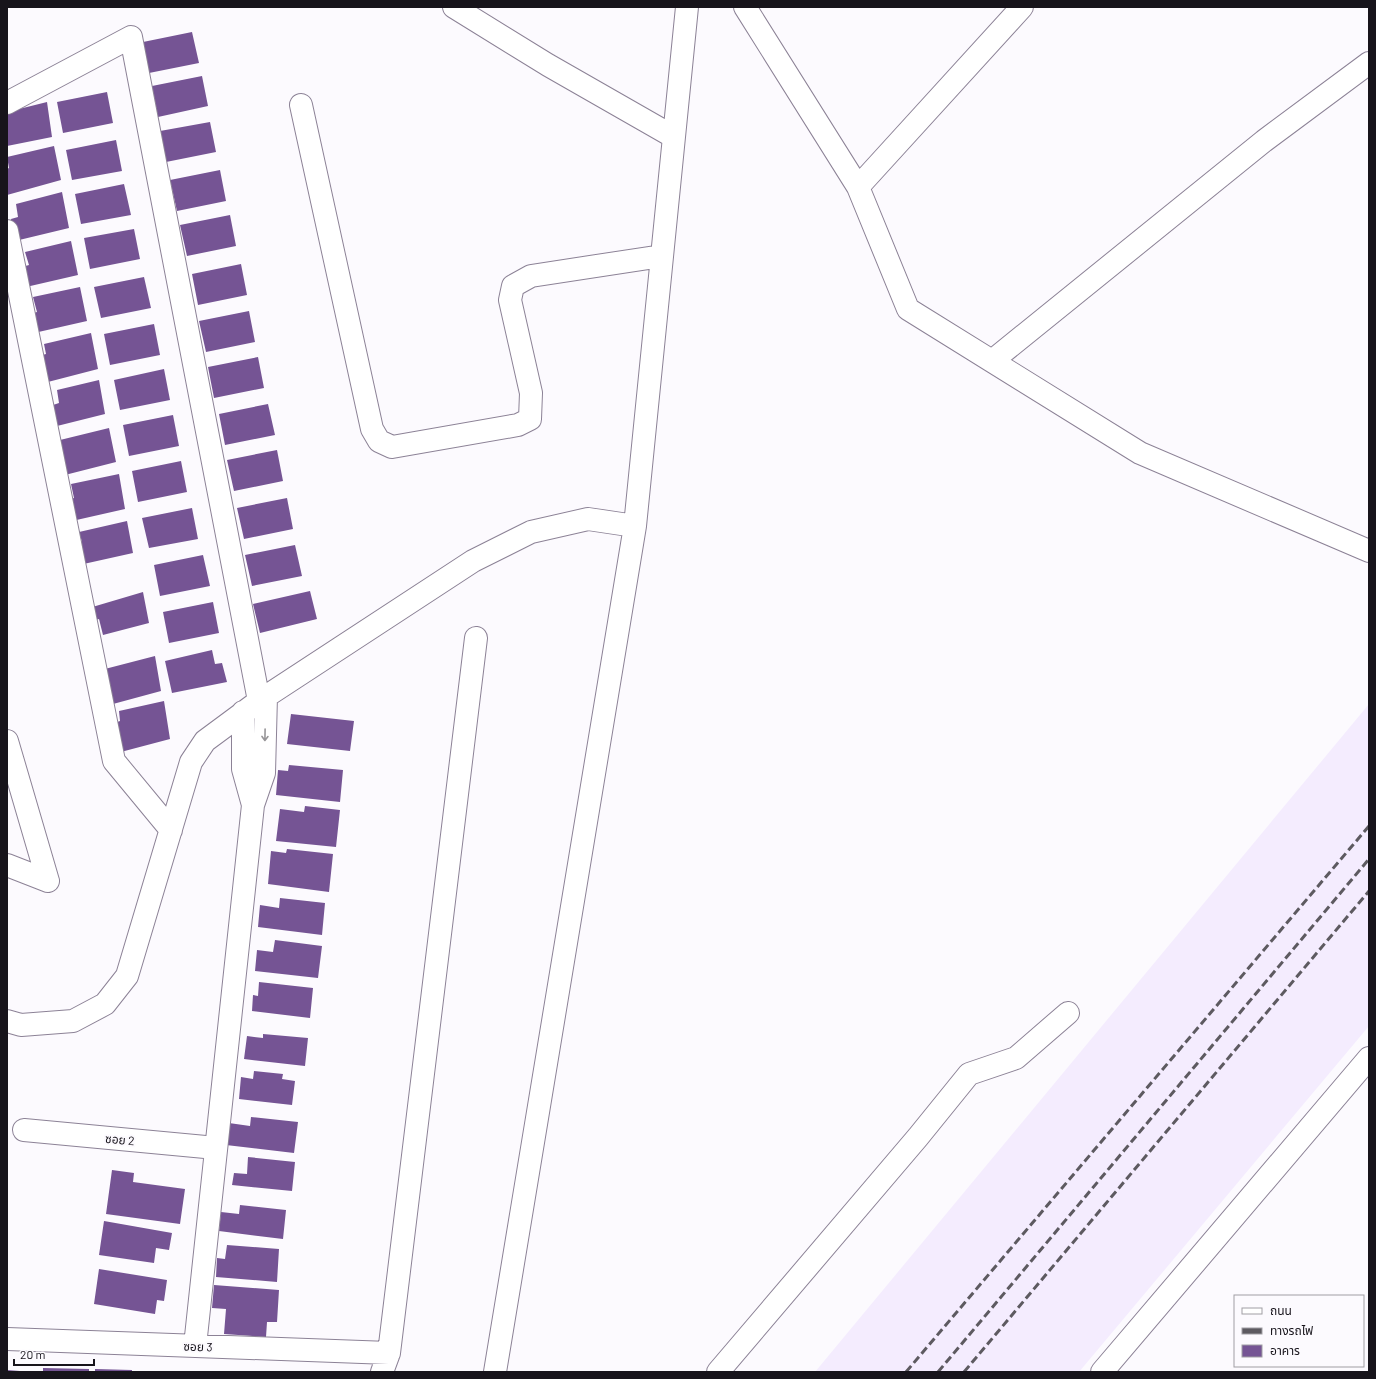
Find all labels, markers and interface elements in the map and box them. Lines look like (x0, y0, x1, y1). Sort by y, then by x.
one-way arrow (261, 728, 269, 741)
street label: ซอย 2 (105, 1131, 135, 1147)
legend (1234, 1295, 1364, 1367)
text: ถนน (1270, 1303, 1292, 1317)
text: ทางรถไฟ (1270, 1323, 1313, 1337)
street label: ซอย 3 (183, 1338, 213, 1354)
scale bar (14, 1341, 94, 1367)
text: อาคาร (1270, 1343, 1300, 1357)
text: 20 m (20, 1347, 46, 1361)

